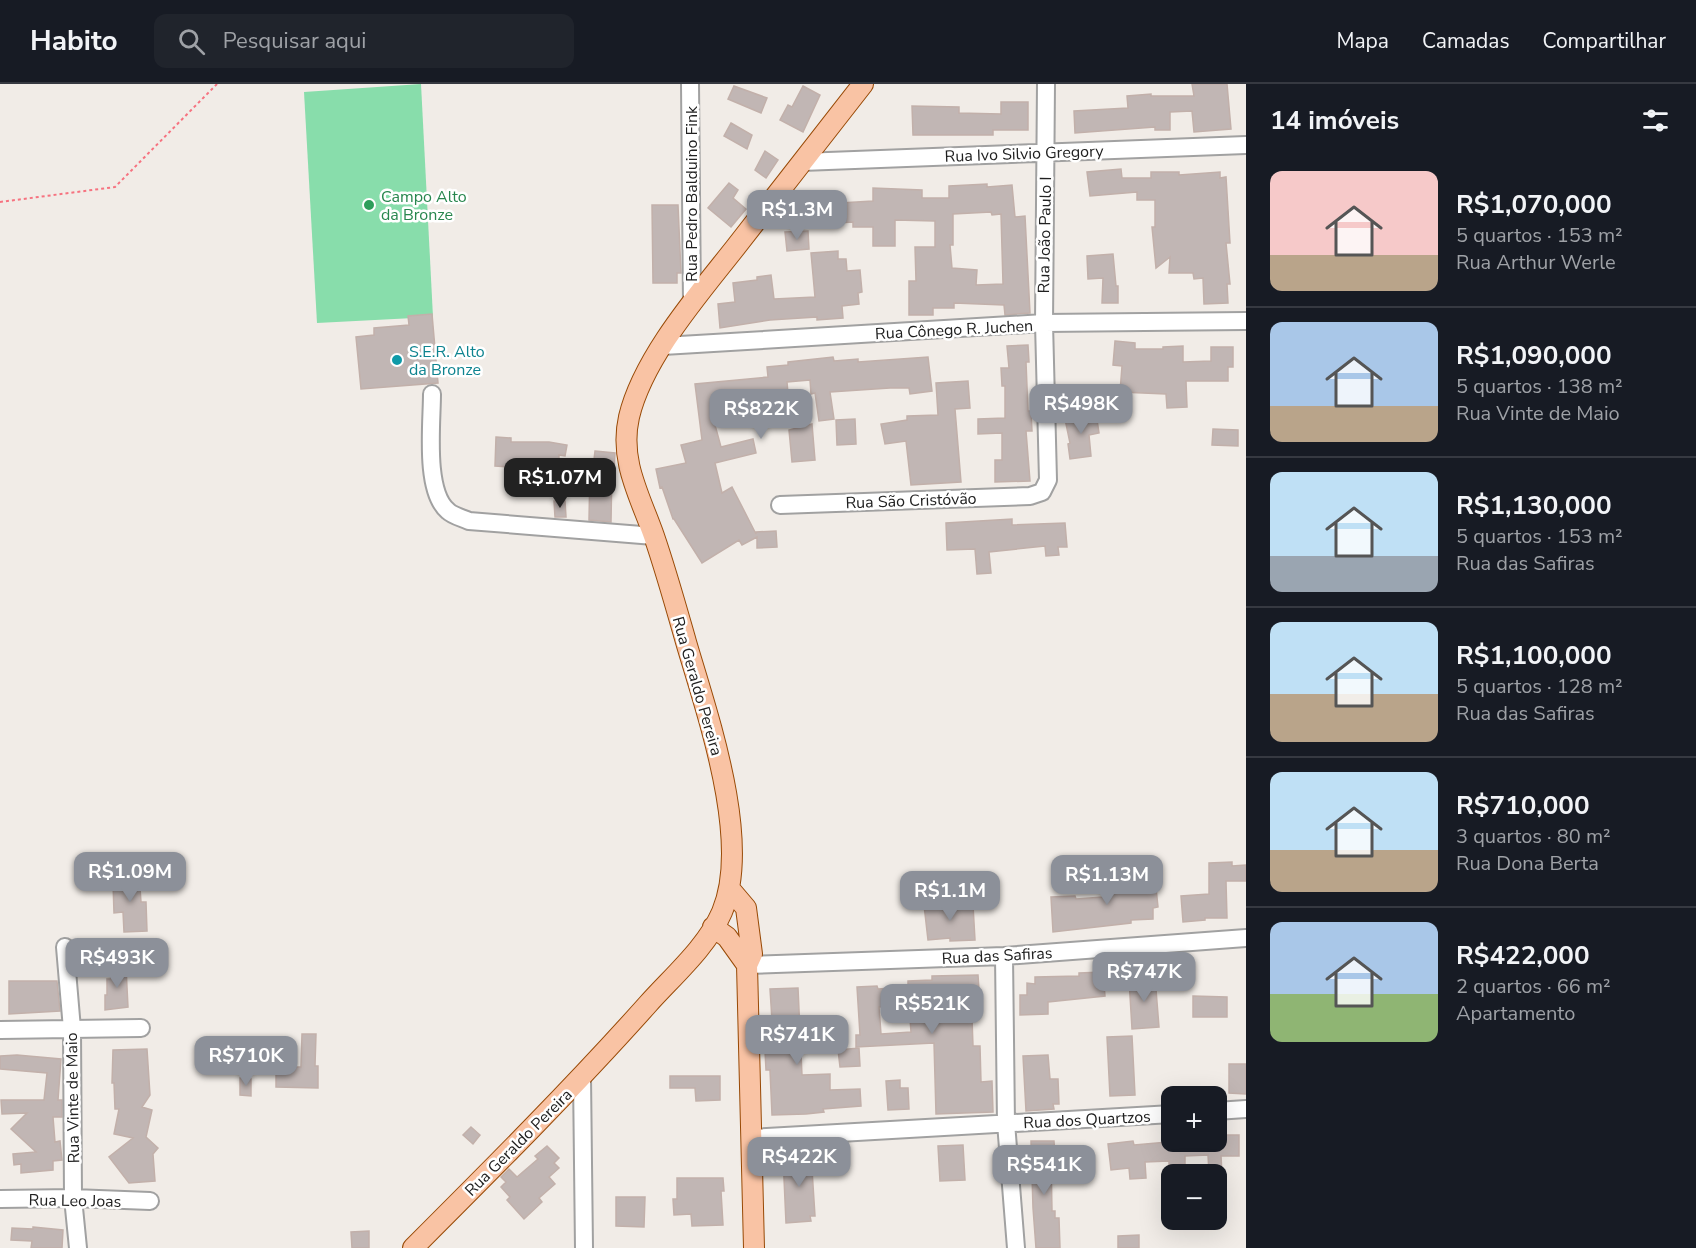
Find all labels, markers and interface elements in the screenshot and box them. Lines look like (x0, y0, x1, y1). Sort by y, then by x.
search box (154, 14, 574, 68)
text: Habito (30, 22, 118, 60)
icon: search (175, 25, 208, 58)
text: Pesquisar aqui (223, 26, 366, 56)
text: Mapa (1337, 27, 1389, 55)
text: Camadas (1422, 27, 1509, 55)
text: Compartilhar (1542, 27, 1666, 55)
text: 14 imóveis (1270, 103, 1399, 138)
icon: filters (1639, 104, 1672, 137)
street label: Rua Pedro Balduino Fink (681, 105, 703, 282)
street label: Rua Ivo Silvio Gregory (944, 140, 1105, 168)
street label: Rua João Paulo I (1033, 176, 1057, 294)
place label: Campo Alto da Bronze (381, 186, 467, 226)
text: R$1,070,000 (1456, 187, 1612, 222)
pin: R$1.3M (748, 190, 846, 241)
icon: home (1318, 195, 1390, 267)
text: R$1.3M (761, 196, 833, 223)
marker: Campo Alto da Bronze (362, 198, 376, 212)
text: 5 quartos · 153 m² (1456, 222, 1623, 249)
text: Rua Arthur Werle (1456, 249, 1616, 276)
street label: Rua Cônego R. Juchen (874, 315, 1034, 345)
text: R$1,090,000 (1456, 338, 1612, 373)
place label: S.E.R. Alto da Bronze (409, 341, 485, 381)
icon: home (1318, 346, 1390, 418)
marker: S.E.R. Alto da Bronze (390, 353, 404, 367)
text: 5 quartos · 138 m² (1456, 373, 1623, 400)
pin: R$498K (1032, 384, 1130, 435)
pin: R$822K (712, 389, 810, 440)
text: R$498K (1044, 390, 1119, 417)
text: R$822K (724, 395, 799, 422)
text: Rua Vinte de Maio (1456, 400, 1620, 427)
pin: R$1.07M (505, 458, 615, 509)
text: R$1.07M (518, 464, 602, 491)
street label: Rua São Cristóvão (845, 488, 977, 514)
text: R$1,130,000 (1456, 488, 1612, 523)
icon: home (1318, 496, 1390, 568)
text: 5 quartos · 153 m² (1456, 523, 1623, 550)
text: Rua das Safiras (1456, 550, 1595, 577)
street label: Rua Geraldo Pereira (667, 614, 727, 758)
text: R$1,100,000 (1456, 638, 1612, 673)
icon: home (1318, 646, 1390, 718)
text: 5 quartos · 128 m² (1456, 673, 1623, 700)
text: Rua das Safiras (1456, 700, 1595, 727)
text: R$710,000 (1456, 788, 1589, 823)
icon: home (1318, 796, 1390, 868)
text: 3 quartos · 80 m² (1456, 823, 1611, 850)
text: Rua Dona Berta (1456, 850, 1599, 877)
pin: R$1.09M (75, 852, 185, 903)
pin: R$1.13M (1052, 855, 1162, 906)
text: R$1.09M (88, 858, 172, 885)
text: R$1.13M (1065, 861, 1149, 888)
pin: R$1.1M (901, 871, 999, 922)
text: R$1.1M (914, 877, 986, 904)
pin: R$493K (68, 938, 166, 989)
text: R$422,000 (1456, 938, 1589, 973)
street label: Rua das Safiras (941, 942, 1053, 970)
text: R$493K (80, 944, 155, 971)
icon: home (1318, 946, 1390, 1018)
pin: R$747K (1095, 952, 1193, 1003)
text: R$747K (1107, 958, 1182, 985)
text: 2 quartos · 66 m² (1456, 973, 1611, 1000)
pin: R$521K (883, 984, 981, 1035)
text: R$521K (895, 990, 970, 1017)
text: Apartamento (1456, 1000, 1575, 1027)
pin: R$741K (748, 1015, 846, 1066)
text: R$741K (760, 1021, 835, 1048)
street label: Rua Vinte de Maio (61, 1032, 85, 1164)
pin: R$710K (197, 1036, 295, 1087)
text: R$710K (209, 1042, 284, 1069)
street label: Rua Geraldo Pereira (460, 1084, 577, 1201)
map controls (1161, 1086, 1227, 1230)
button: + (1161, 1086, 1227, 1152)
street label: Rua dos Quartzos (1023, 1106, 1151, 1134)
pin: R$422K (750, 1137, 848, 1188)
text: R$422K (762, 1143, 837, 1170)
pin: R$541K (995, 1145, 1093, 1196)
text: R$541K (1007, 1151, 1082, 1178)
button: − (1161, 1164, 1227, 1230)
street label: Rua Leo Joas (28, 1189, 121, 1213)

